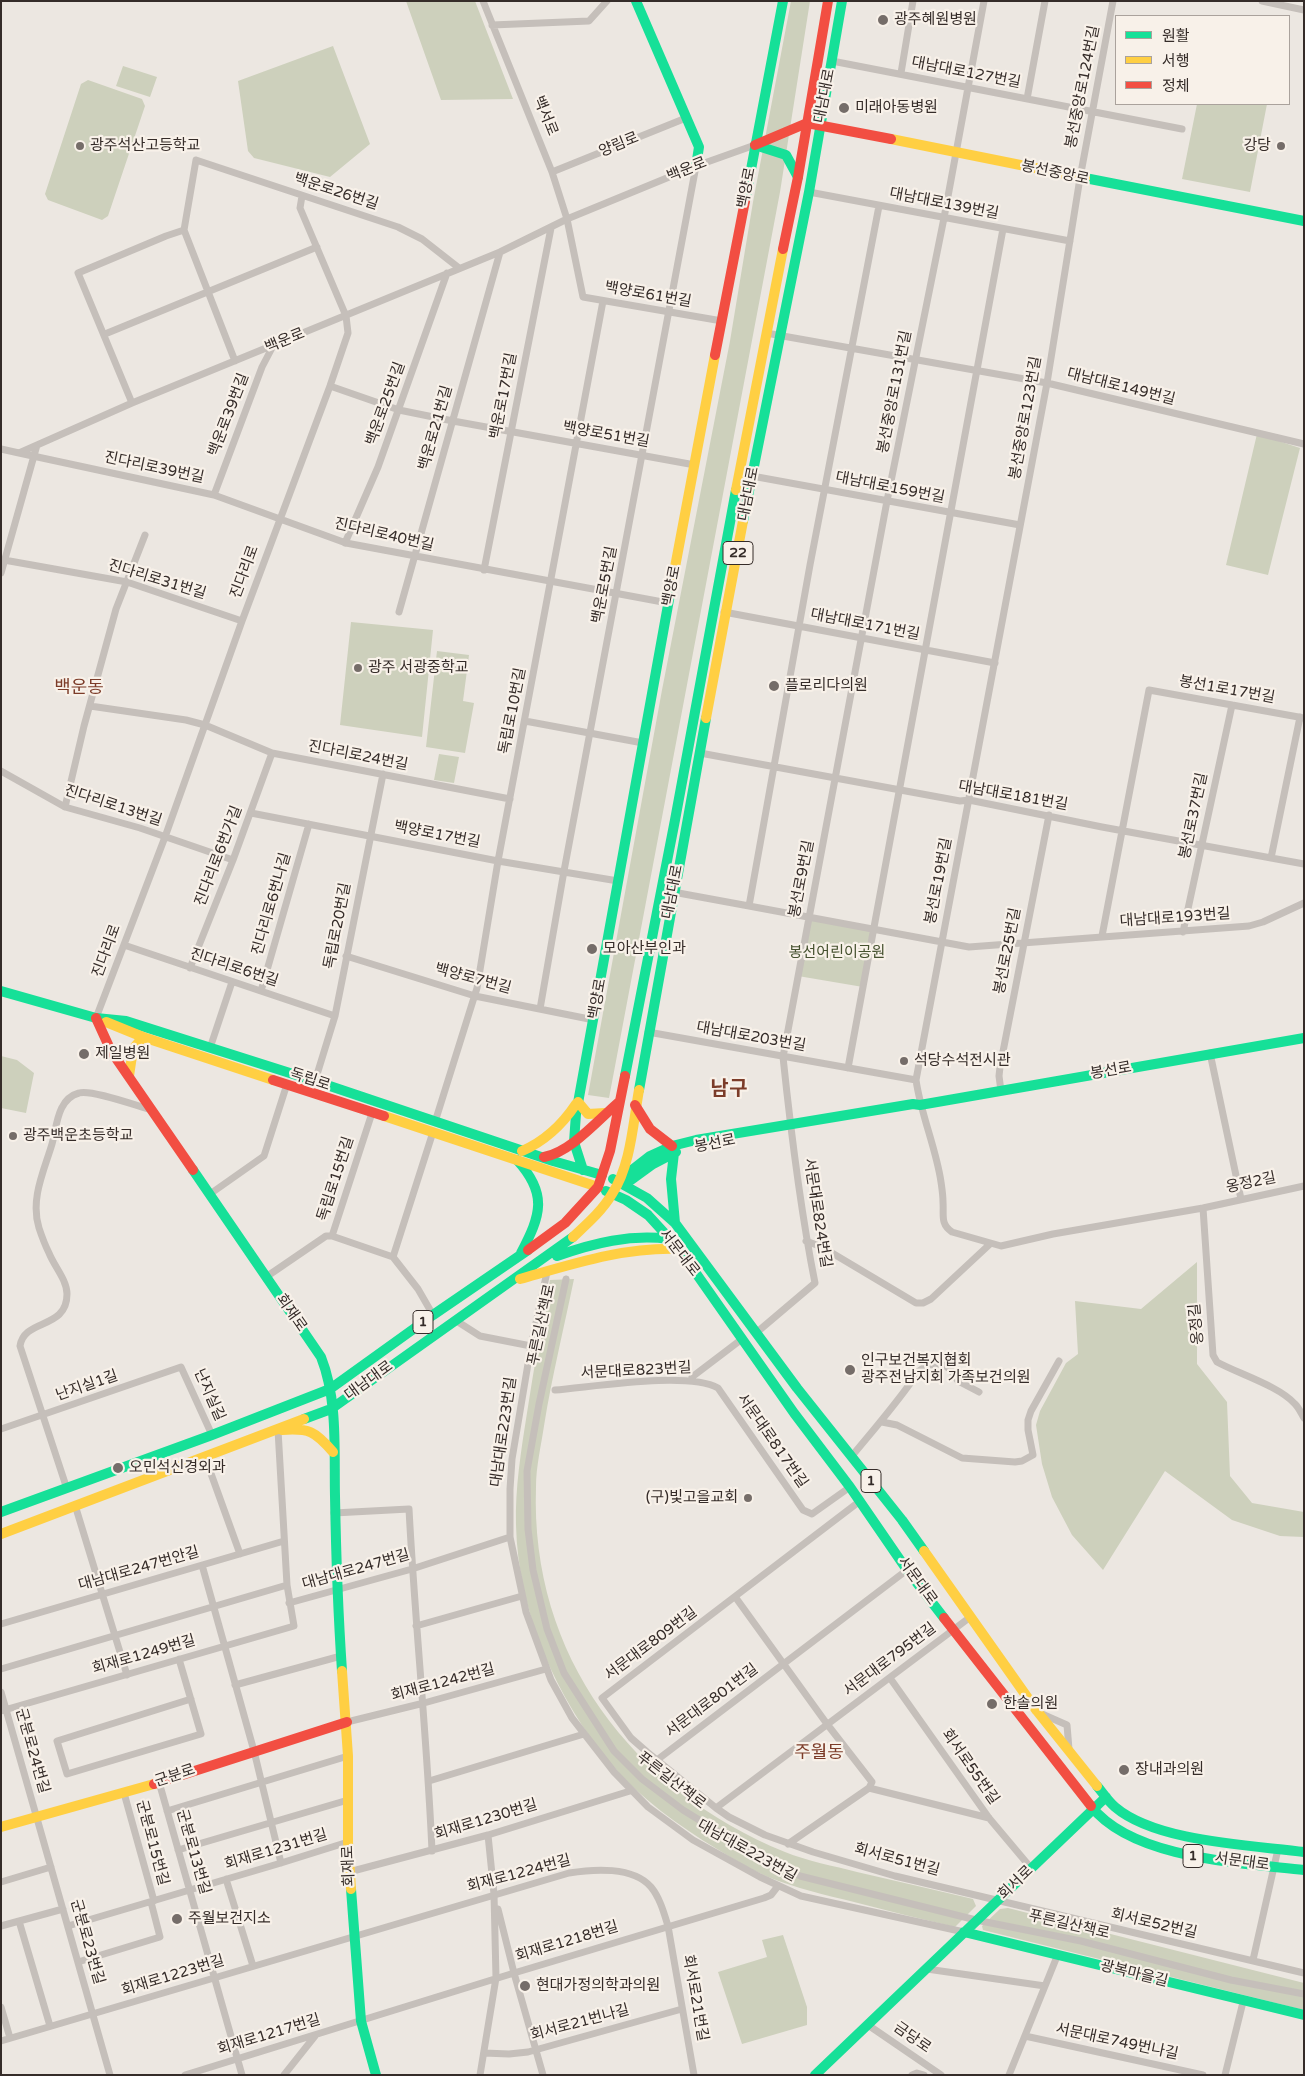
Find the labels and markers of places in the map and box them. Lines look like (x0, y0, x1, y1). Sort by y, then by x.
place label: 광주혜원병원 (894, 11, 977, 29)
marker: 광주혜원병원 (876, 13, 890, 27)
place label: 미래아동병원 (855, 99, 938, 117)
marker: 미래아동병원 (837, 101, 851, 115)
place label: 광주석산고등학교 (90, 137, 200, 155)
place label: 강당 (1243, 137, 1271, 155)
marker: 광주석산고등학교 (74, 140, 86, 152)
marker: 강당 (1275, 140, 1287, 152)
place label: 광주 서광중학교 (368, 659, 468, 677)
marker: 광주 서광중학교 (352, 662, 364, 674)
place label: 플로리다의원 (785, 677, 868, 695)
marker: 플로리다의원 (767, 679, 781, 693)
place label: 모아산부인과 (603, 940, 686, 958)
marker: 모아산부인과 (585, 942, 599, 956)
place label: 제일병원 (95, 1045, 150, 1063)
marker: 제일병원 (77, 1047, 91, 1061)
place label: 석당수석전시관 (914, 1052, 1011, 1070)
marker: 석당수석전시관 (898, 1055, 910, 1067)
place label: 광주백운초등학교 (23, 1127, 133, 1145)
marker: 광주백운초등학교 (7, 1130, 19, 1142)
place label: 인구보건복지협회 광주전남지회 가족보건의원 (861, 1352, 1030, 1387)
marker: 인구보건복지협회 광주전남지회 가족보건의원 (843, 1363, 857, 1377)
place label: 오민석신경외과 (129, 1459, 226, 1477)
marker: 오민석신경외과 (111, 1461, 125, 1475)
place label: (구)빛고을교회 (646, 1489, 738, 1507)
marker: (구)빛고을교회 (742, 1492, 754, 1504)
place label: 한솔의원 (1003, 1695, 1058, 1713)
marker: 한솔의원 (985, 1697, 999, 1711)
place label: 장내과의원 (1135, 1761, 1204, 1779)
marker: 장내과의원 (1117, 1763, 1131, 1777)
place label: 주월보건지소 (188, 1910, 271, 1928)
marker: 주월보건지소 (170, 1912, 184, 1926)
place label: 현대가정의학과의원 (536, 1977, 660, 1995)
marker: 현대가정의학과의원 (518, 1979, 532, 1993)

